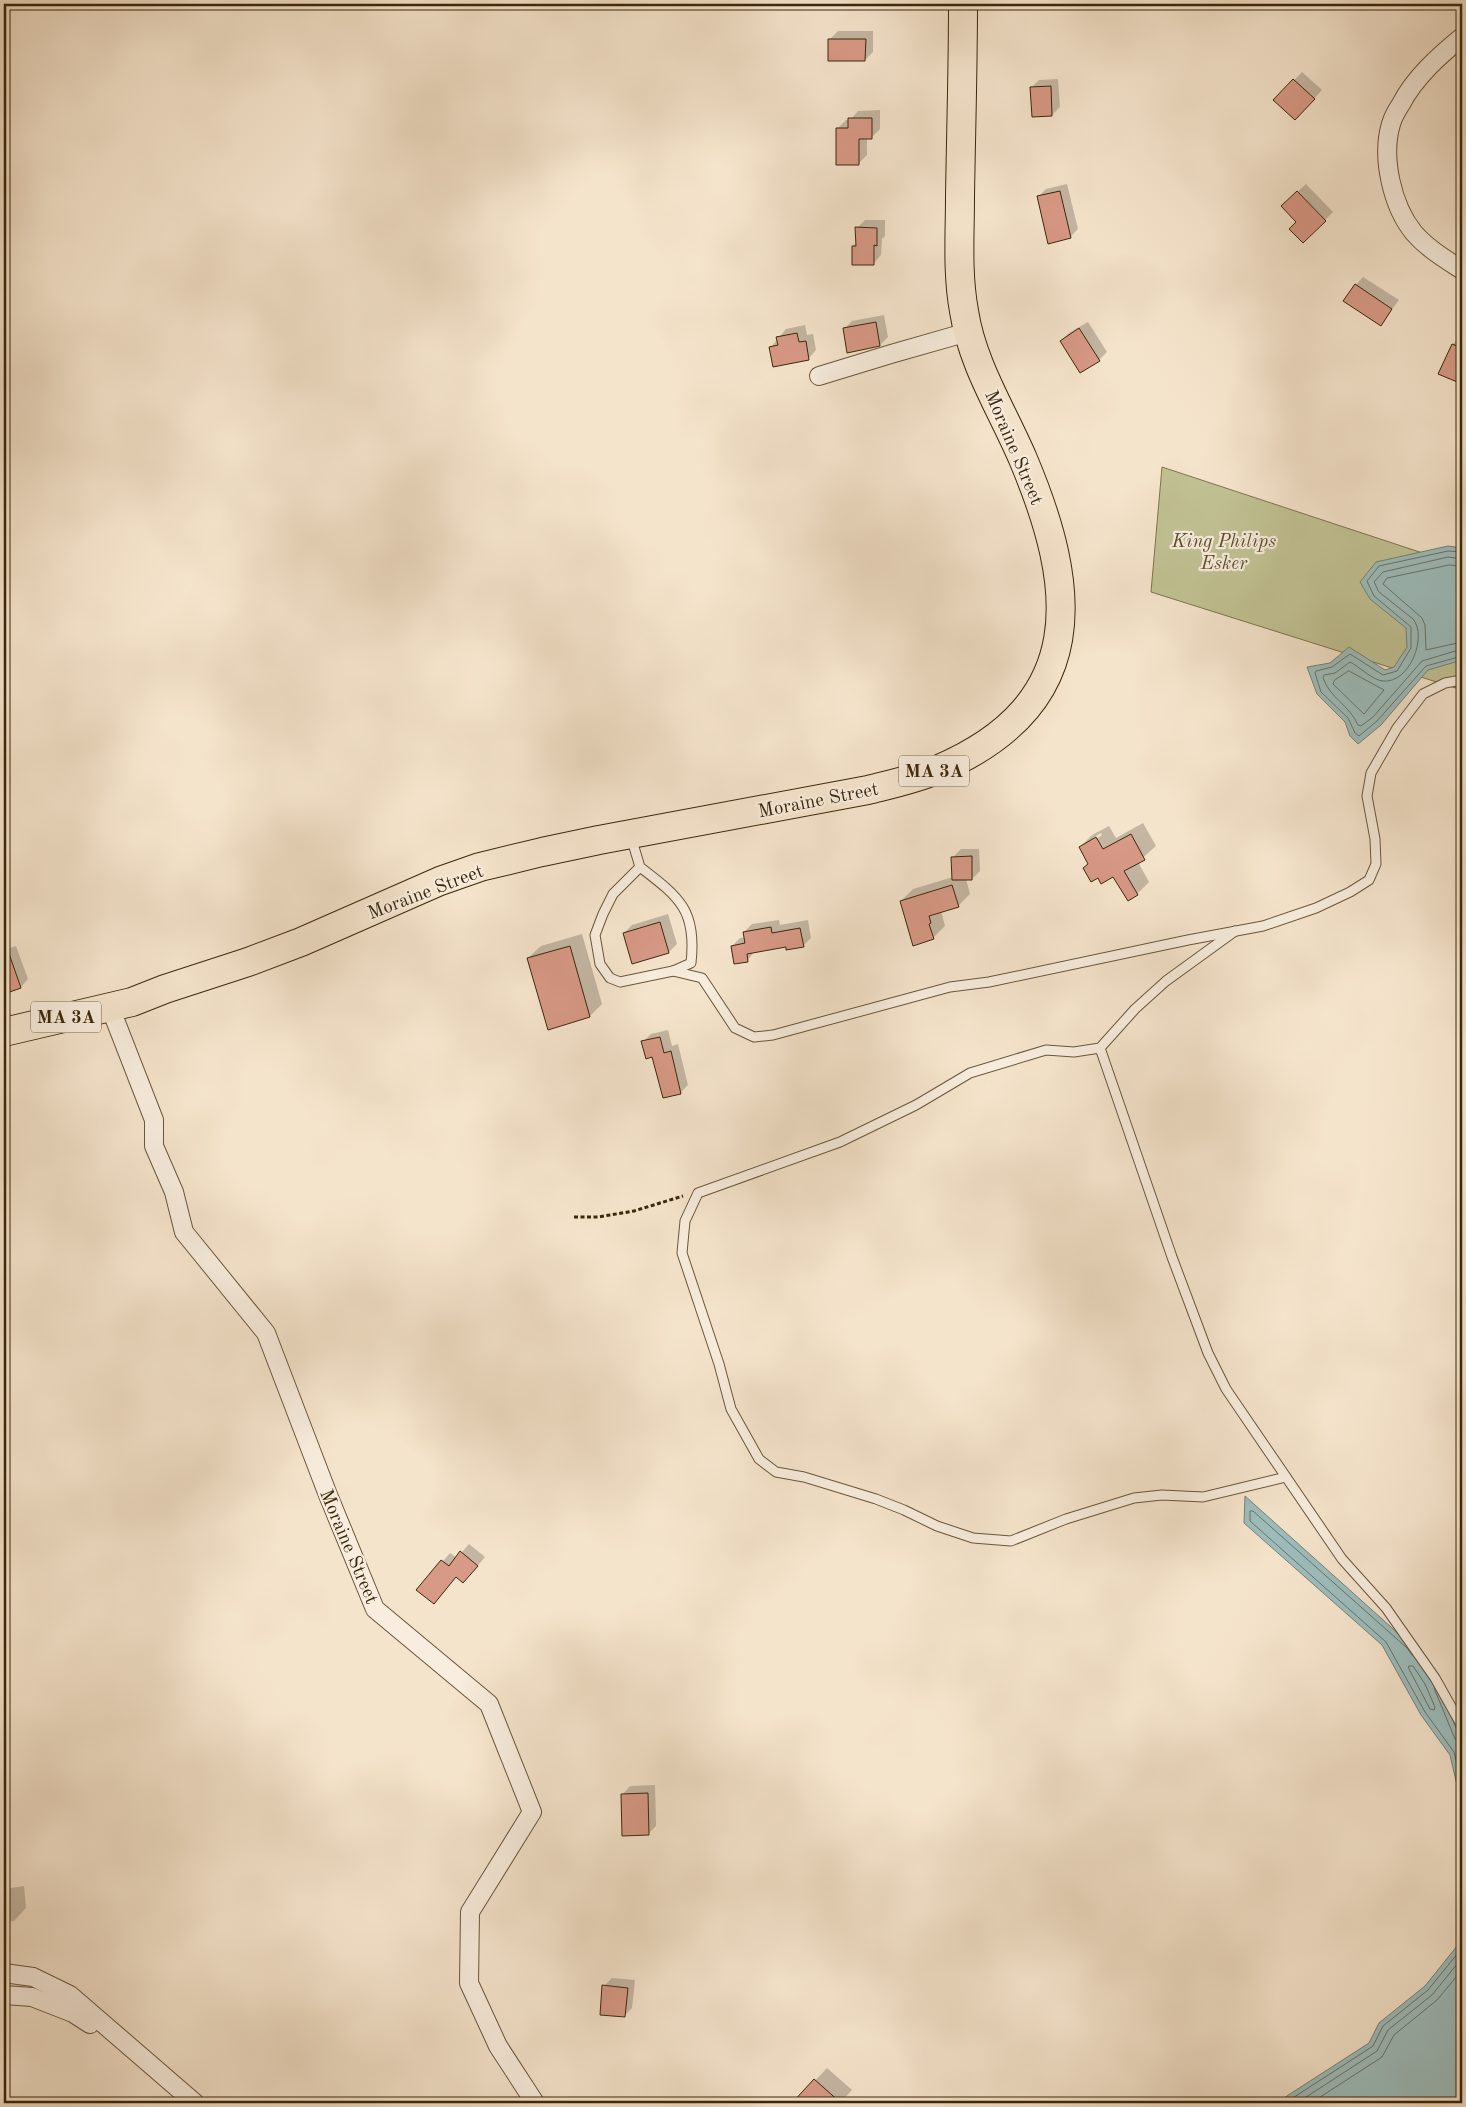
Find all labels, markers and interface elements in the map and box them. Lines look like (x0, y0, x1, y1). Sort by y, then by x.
street label: Moraine Street (980, 388, 1045, 508)
park label: King Philips Esker (1171, 533, 1276, 574)
road number: MA 3A (899, 756, 969, 786)
street label: Moraine Street (757, 780, 880, 822)
street label: Moraine Street (365, 863, 486, 924)
road number: MA 3A (31, 1002, 101, 1032)
street label: Moraine Street (315, 1487, 380, 1607)

